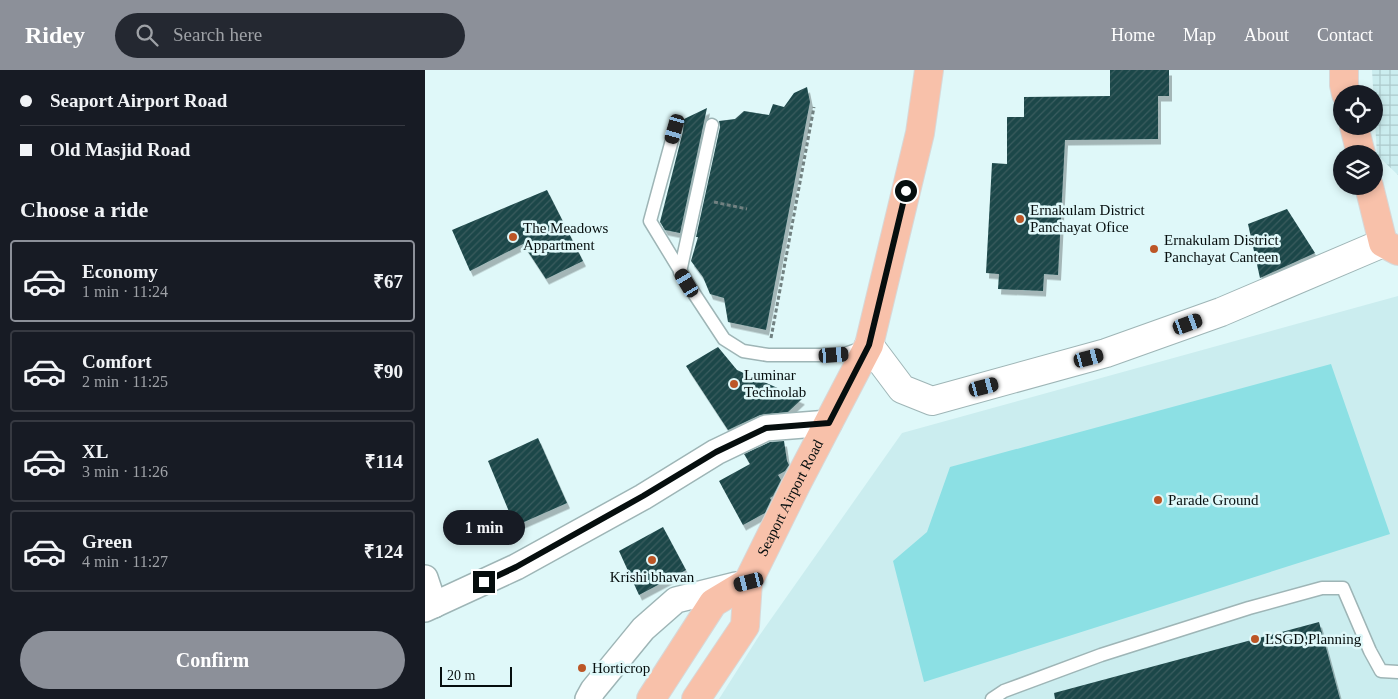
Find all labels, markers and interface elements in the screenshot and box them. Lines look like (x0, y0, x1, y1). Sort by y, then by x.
search box (115, 13, 465, 58)
icon: search (133, 21, 161, 49)
text: Ridey (25, 22, 85, 48)
text: Search here (173, 24, 262, 45)
text: Home (1111, 25, 1155, 45)
text: Map (1183, 25, 1216, 45)
text: About (1244, 25, 1289, 45)
text: Contact (1317, 25, 1373, 45)
map controls (1333, 85, 1383, 195)
button: locate (1333, 85, 1383, 135)
text: Seaport Airport Road (50, 90, 227, 111)
car (663, 113, 686, 145)
text: Old Masjid Road (50, 139, 190, 160)
button: layers (1333, 145, 1383, 195)
route start (895, 180, 917, 202)
text: Choose a ride (20, 197, 148, 222)
place label: Ernakulam District Panchayat Ofice (1030, 202, 1145, 235)
marker: Ernakulam District Panchayat Ofice (1014, 213, 1026, 225)
place label: The Meadows Appartment (523, 220, 609, 253)
marker: The Meadows Appartment (507, 231, 519, 243)
place label: Ernakulam District Panchayat Canteen (1164, 232, 1279, 265)
marker: Ernakulam District Panchayat Canteen (1148, 243, 1160, 255)
icon: car (22, 259, 67, 304)
text: Economy (82, 261, 158, 282)
car (672, 266, 701, 300)
text: ₹67 (373, 271, 403, 292)
text: 1 min · 11:24 (82, 283, 168, 300)
car (1171, 312, 1204, 336)
car (818, 346, 849, 364)
car (1072, 347, 1105, 369)
icon: car (22, 349, 67, 394)
text: Comfort (82, 351, 152, 372)
text: ₹90 (373, 361, 403, 382)
place label: Luminar Technolab (744, 367, 806, 400)
text: 2 min · 11:25 (82, 373, 168, 390)
car (967, 376, 1000, 398)
marker: Luminar Technolab (728, 378, 740, 390)
street label: Seaport Airport Road (754, 437, 826, 559)
icon: car (22, 439, 67, 484)
text: XL (82, 441, 108, 462)
text: ₹114 (365, 451, 403, 472)
text: 3 min · 11:26 (82, 463, 168, 480)
place label: Parade Ground (1168, 492, 1259, 508)
marker: Parade Ground (1152, 494, 1164, 506)
callout: 1 min (443, 510, 525, 544)
text: 1 min (465, 519, 503, 536)
icon: car (22, 529, 67, 574)
text: Green (82, 531, 132, 552)
text: ₹124 (364, 541, 403, 562)
text: 4 min · 11:27 (82, 553, 168, 570)
marker: Krishi bhavan (646, 554, 658, 566)
place label: Krishi bhavan (610, 569, 695, 585)
route end (473, 571, 495, 593)
car (732, 571, 765, 593)
button: Confirm (20, 631, 405, 689)
place label: LSGD,Planning (1265, 631, 1362, 647)
marker: LSGD,Planning (1249, 633, 1261, 645)
place label: Horticrop (592, 660, 650, 676)
marker: Horticrop (576, 662, 588, 674)
scale bar (440, 664, 513, 687)
text: 20 m (447, 668, 475, 683)

